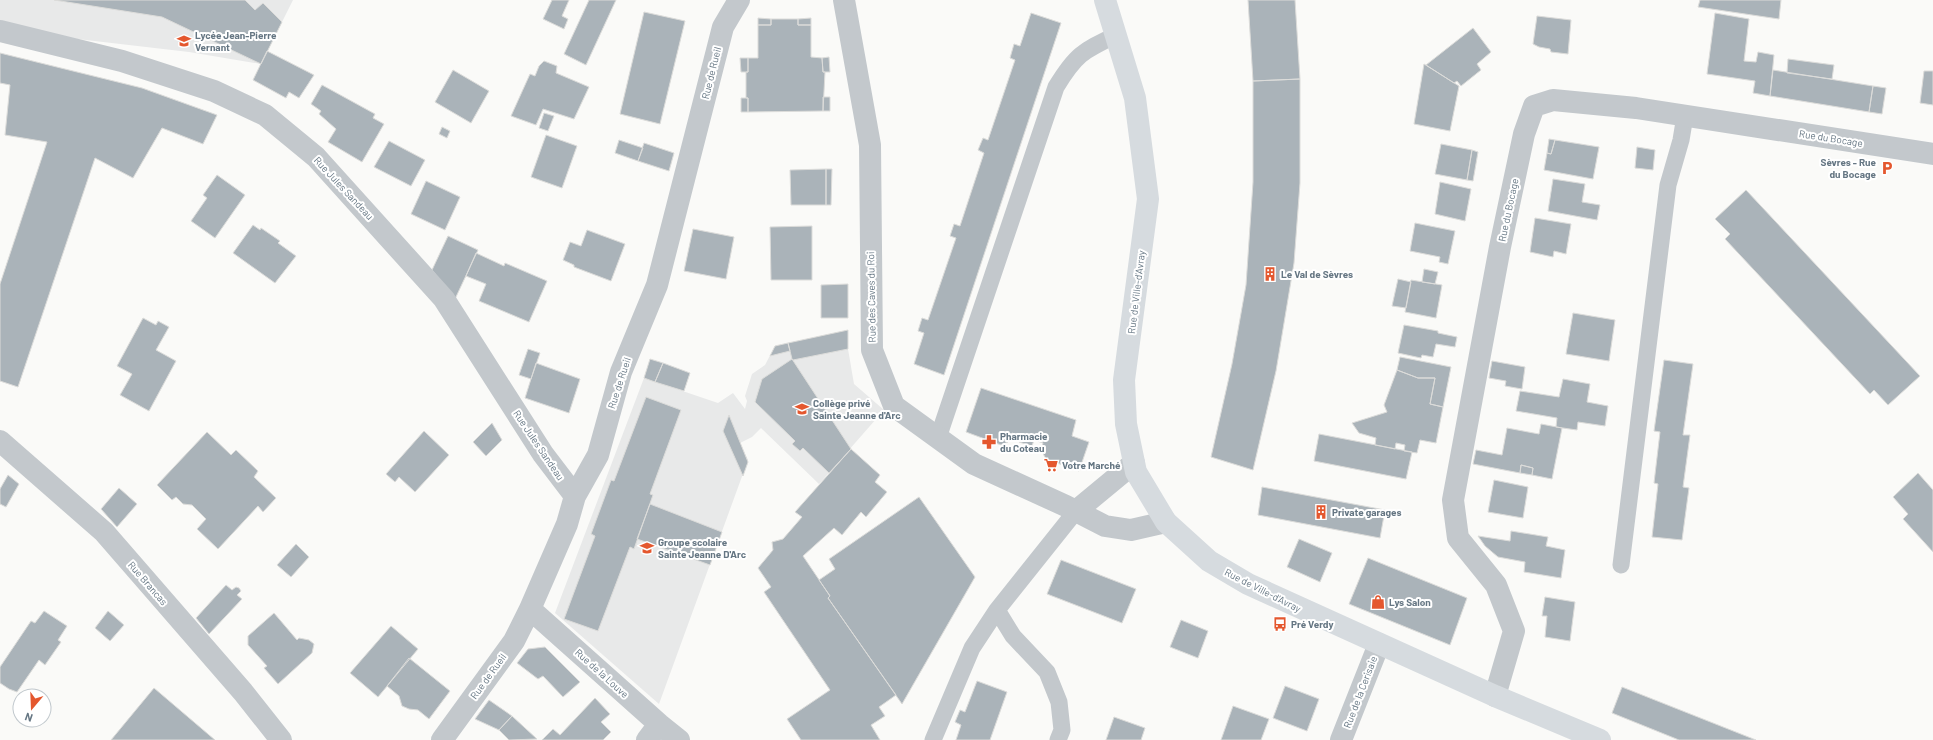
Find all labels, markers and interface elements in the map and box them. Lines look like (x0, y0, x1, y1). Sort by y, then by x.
place label: Lycée Jean-Pierre Vernant (195, 29, 277, 53)
school or university icon: Lycée Jean-Pierre Vernant (176, 33, 192, 49)
street label: Rue de Rueil (699, 46, 723, 100)
street label: Rue du Bocage (1798, 127, 1864, 149)
street label: Rue Jules Sandeau (312, 154, 376, 222)
place label: Sèvres - Rue du Bocage (1820, 156, 1877, 180)
parking icon: Sèvres - Rue du Bocage (1879, 160, 1895, 176)
street label: Rue du Bocage (1495, 177, 1521, 243)
street label: Rue de Ville-d'Avray (1125, 249, 1147, 334)
street label: Rue des Caves du Roi (864, 251, 878, 343)
building icon: Le Val de Sèvres (1262, 266, 1278, 282)
place label: Le Val de Sèvres (1281, 268, 1353, 280)
street label: Rue de Rueil (605, 356, 633, 410)
place label: Collège privé Sainte Jeanne d'Arc (813, 397, 901, 421)
school or university icon: Collège privé Sainte Jeanne d'Arc (794, 401, 810, 417)
street label: Rue Jules Sandeau (511, 408, 567, 482)
place label: Pharmacie du Coteau (1000, 430, 1048, 454)
pharmacy icon: Pharmacie du Coteau (981, 434, 997, 450)
supermarket icon: Votre Marché (1043, 457, 1059, 473)
place label: Votre Marché (1062, 459, 1121, 471)
building icon: Private garages (1313, 504, 1329, 520)
place label: Private garages (1332, 506, 1402, 518)
place label: Groupe scolaire Sainte Jeanne D'Arc (658, 536, 747, 560)
school or university icon: Groupe scolaire Sainte Jeanne D'Arc (639, 540, 655, 556)
street label: Rue Brancas (126, 559, 170, 608)
street label: Rue de Ville-d'Avray (1223, 566, 1303, 615)
shop icon: Lys Salon (1370, 594, 1386, 610)
place label: Lys Salon (1389, 596, 1431, 608)
bus stop icon: Pré Verdy (1272, 616, 1288, 632)
place label: Pré Verdy (1291, 618, 1334, 630)
street label: Rue de la Louve (573, 646, 631, 700)
street label: Rue de Rueil (467, 651, 509, 701)
street label: Rue de la Cerisaie (1341, 654, 1379, 730)
north arrow (12, 688, 52, 728)
text: N (23, 711, 34, 725)

